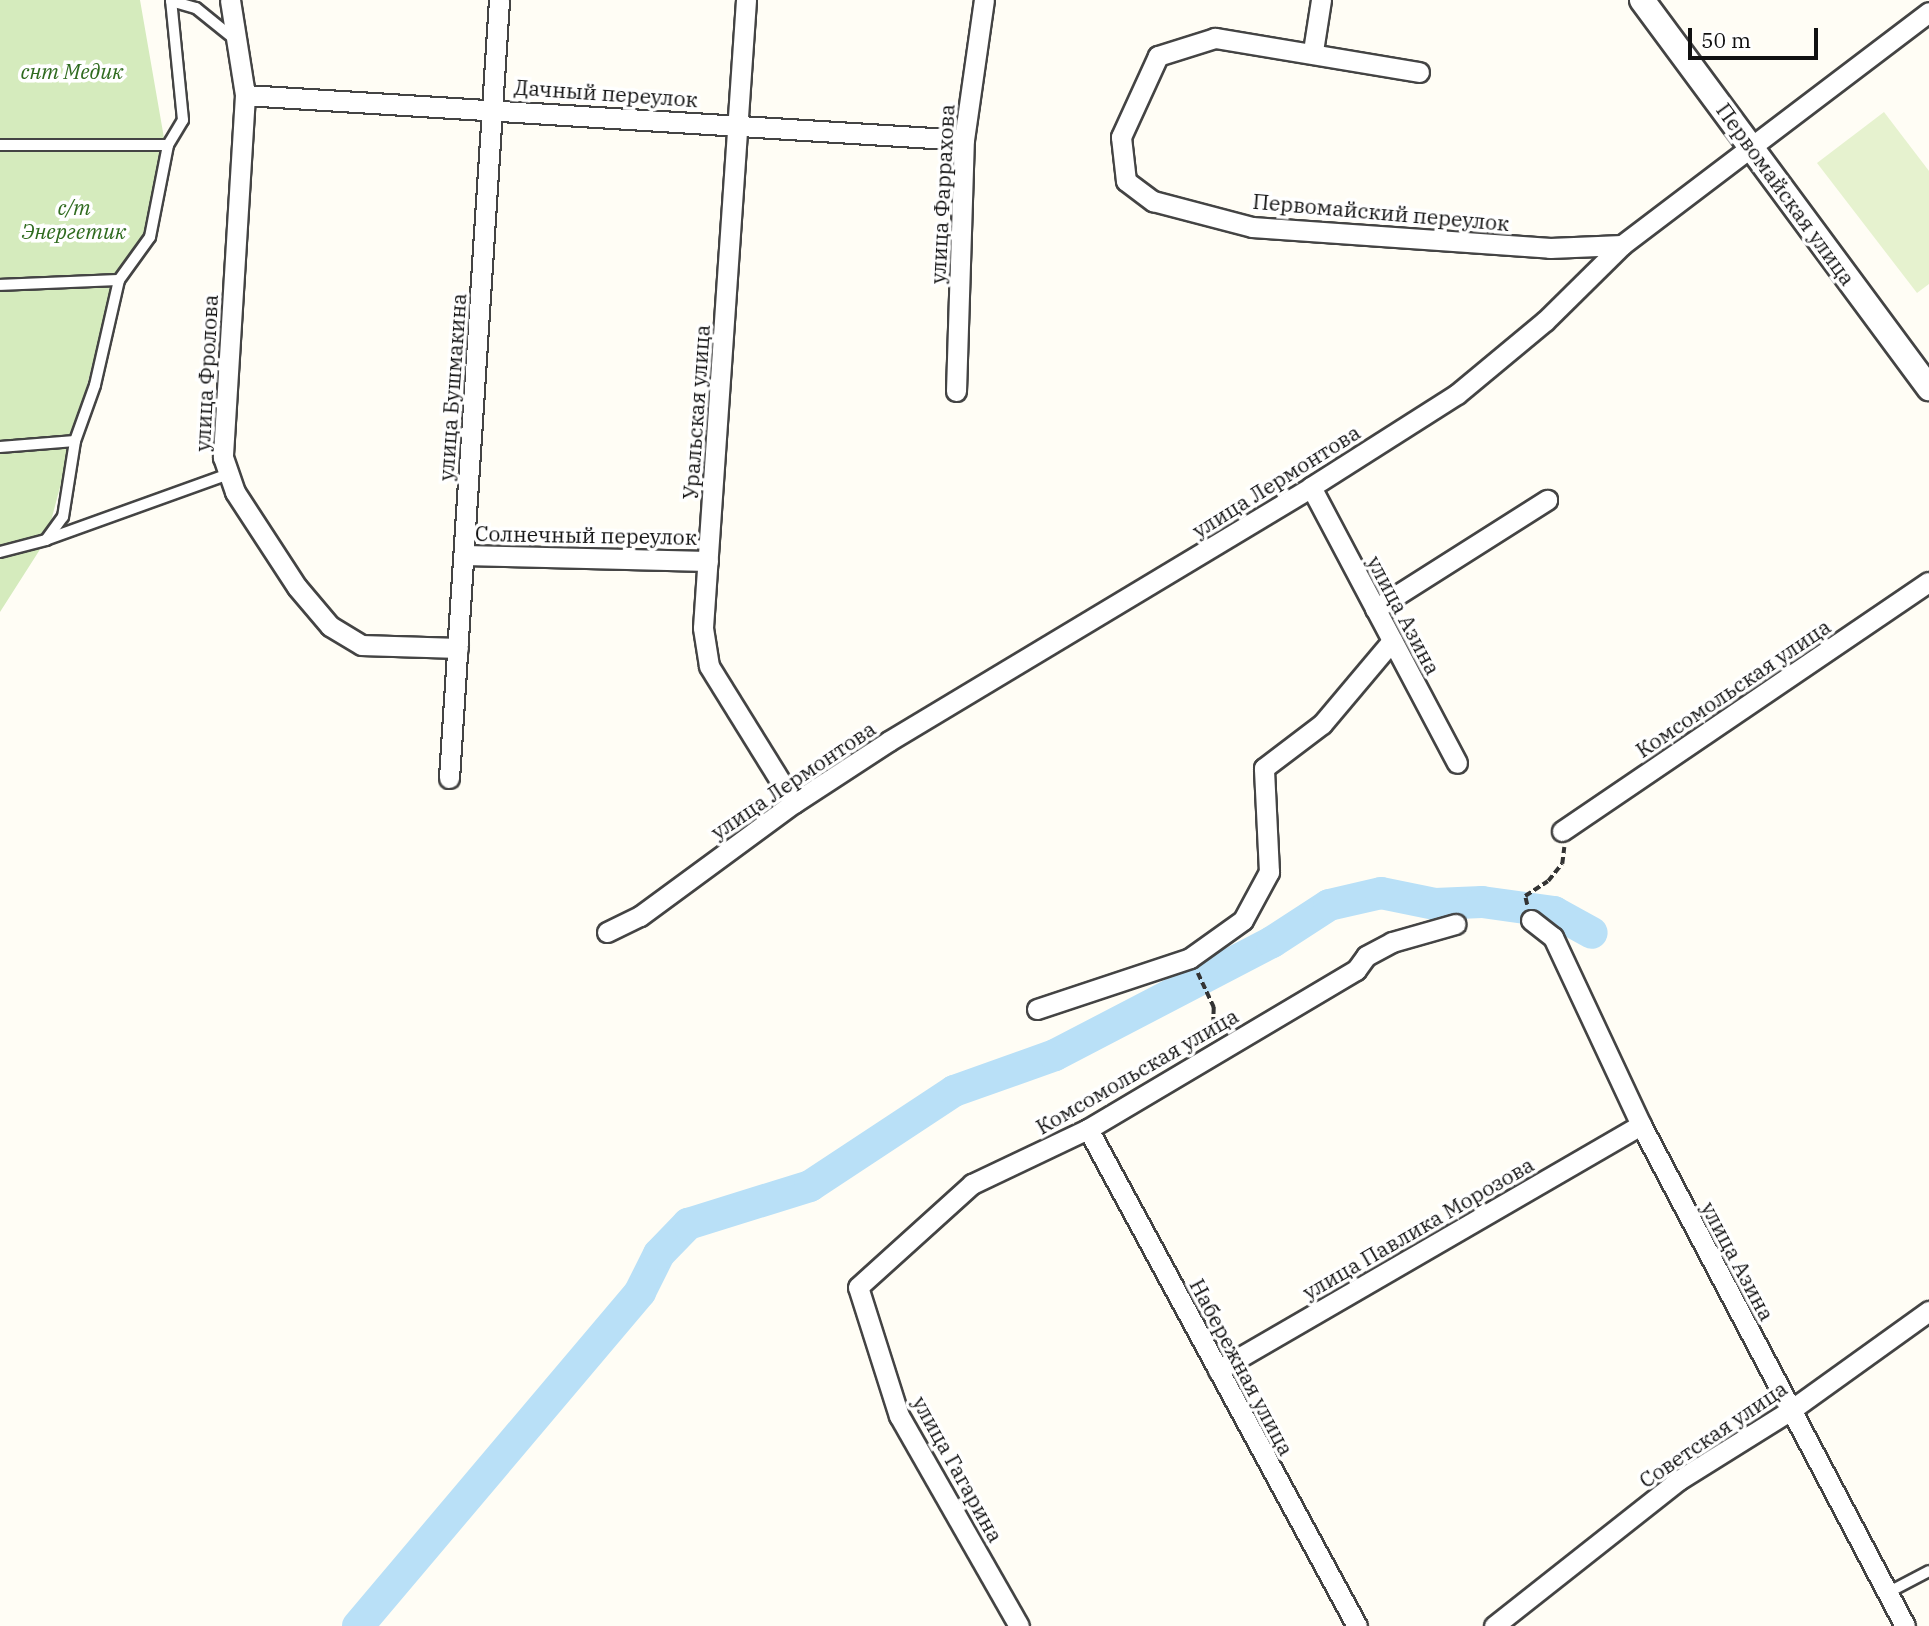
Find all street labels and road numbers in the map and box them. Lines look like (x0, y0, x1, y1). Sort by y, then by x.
street label: Дачный переулок (513, 74, 699, 112)
street label: Первомайская улица (1711, 98, 1861, 290)
street label: улица Фаррахова (925, 104, 959, 284)
street label: Первомайский переулок (1252, 188, 1510, 236)
street label: улица Бушмакина (433, 292, 471, 482)
street label: улица Фролова (189, 294, 223, 452)
street label: Уральская улица (677, 324, 715, 500)
street label: улица Лермонтова (1187, 419, 1365, 543)
street label: Солнечный переулок (475, 520, 697, 550)
street label: улица Азина (1362, 551, 1446, 679)
street label: Комсомольская улица (1631, 613, 1835, 763)
street label: улица Лермонтова (706, 716, 880, 844)
street label: Комсомольская улица (1031, 1003, 1243, 1139)
street label: улица Павлика Морозова (1298, 1151, 1538, 1305)
street label: улица Азина (1696, 1197, 1780, 1325)
street label: Набережная улица (1185, 1274, 1299, 1460)
street label: Советская улица (1634, 1375, 1792, 1493)
street label: улица Гагарина (907, 1392, 1009, 1546)

